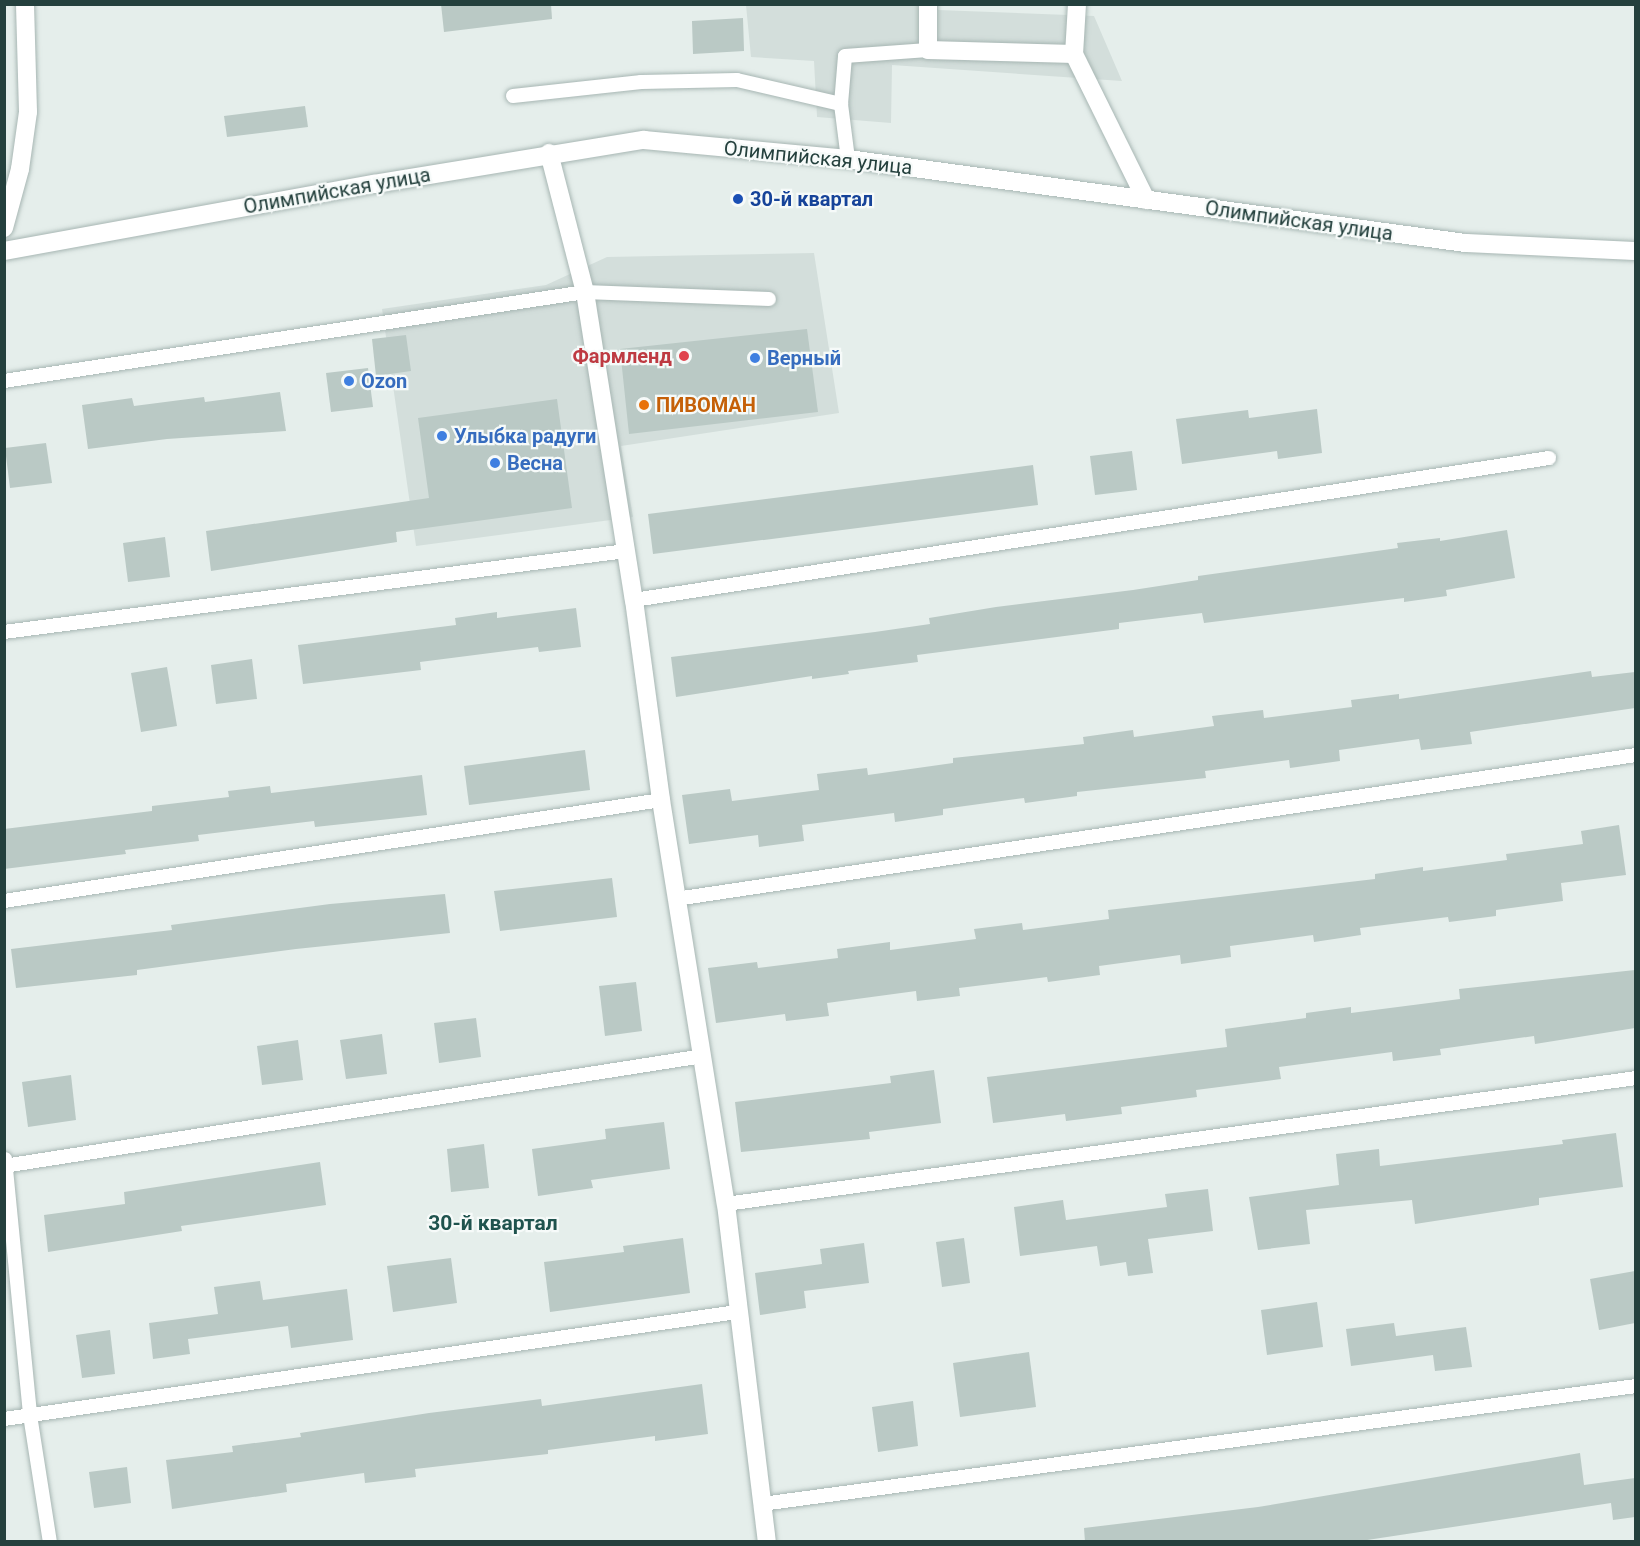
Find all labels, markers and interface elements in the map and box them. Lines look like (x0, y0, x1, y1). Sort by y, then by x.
street label: Олимпийская улица (723, 136, 913, 180)
street label: Олимпийская улица (242, 163, 432, 219)
place label: 30-й квартал (750, 187, 873, 211)
marker: 30-й квартал (731, 192, 745, 206)
street label: Олимпийская улица (1204, 196, 1394, 246)
place label: Фармленд (572, 344, 672, 368)
place label: Верный (767, 346, 841, 370)
marker: Фармленд (677, 349, 691, 363)
marker: Верный (748, 351, 762, 365)
place label: Ozon (361, 369, 407, 393)
marker: Ozon (342, 374, 356, 388)
place label: ПИВОМАН (656, 393, 756, 417)
marker: ПИВОМАН (637, 398, 651, 412)
place label: Улыбка радуги (454, 424, 596, 448)
marker: Улыбка радуги (435, 429, 449, 443)
place label: Весна (507, 451, 563, 475)
marker: Весна (488, 456, 502, 470)
district label: 30-й квартал (428, 1210, 558, 1236)

